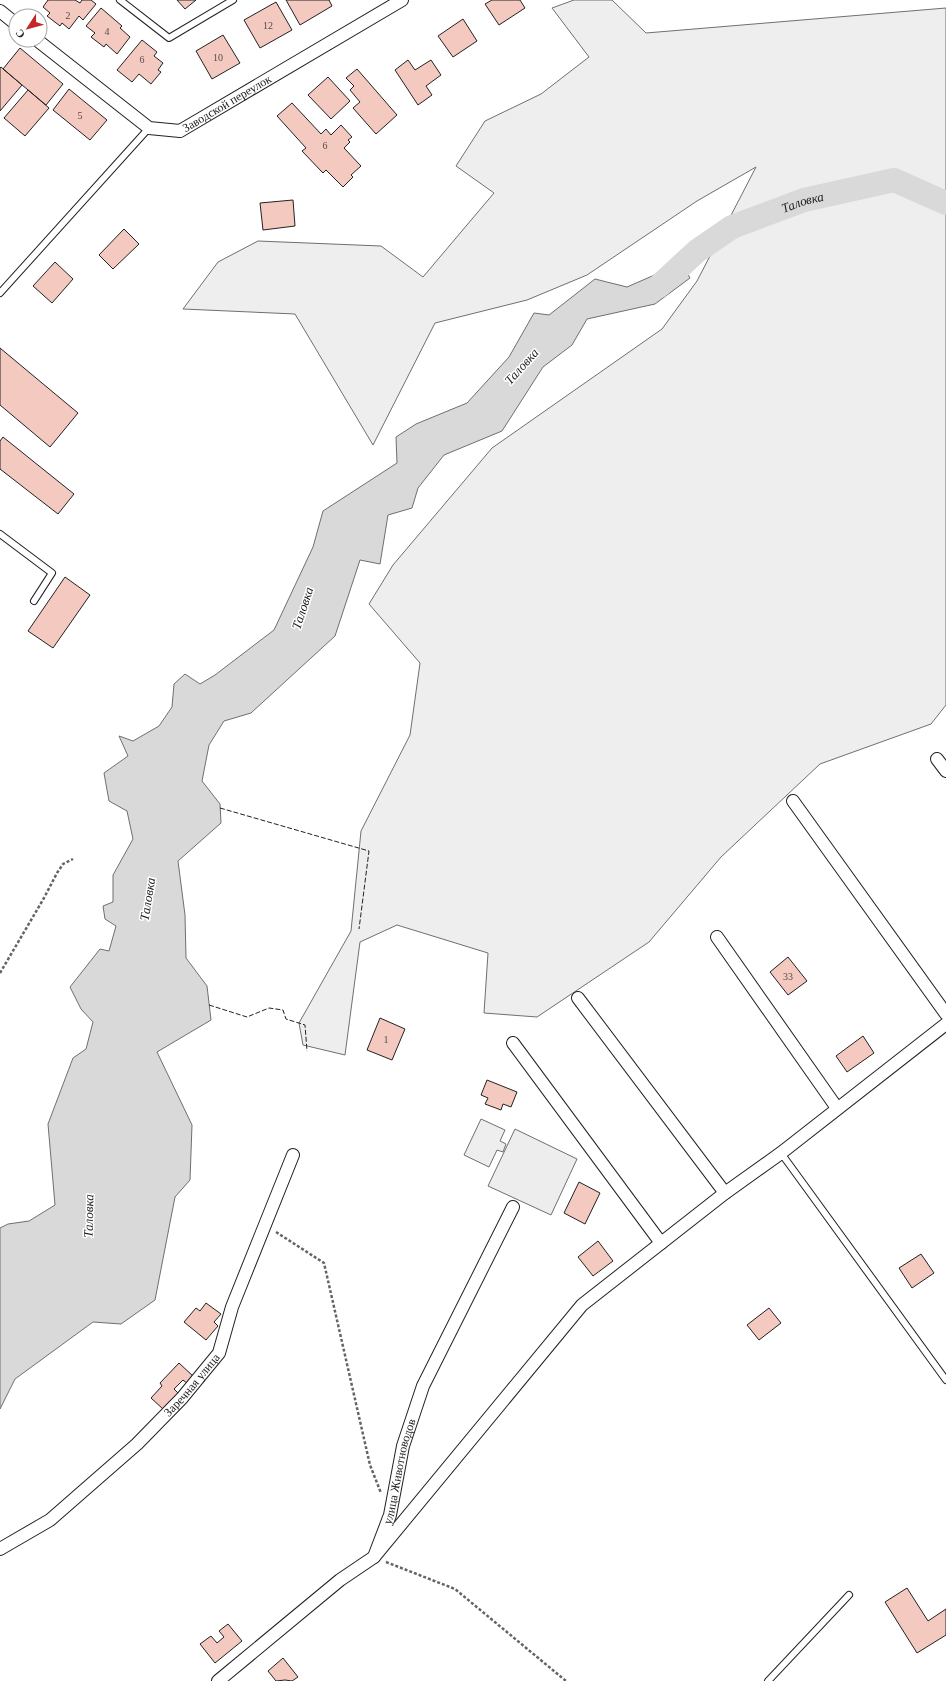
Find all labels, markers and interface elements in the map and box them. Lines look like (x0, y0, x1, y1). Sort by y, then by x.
north arrow (8, 8, 48, 48)
house number: 2 (66, 10, 71, 21)
house number: 12 (263, 20, 273, 31)
house number: 4 (105, 26, 110, 37)
text: С (13, 27, 27, 41)
house number: 10 (213, 52, 223, 63)
house number: 6 (140, 54, 145, 65)
street label: Заводской переулок (180, 72, 274, 135)
house number: 5 (78, 110, 83, 121)
house number: 6 (323, 140, 328, 151)
water label: Таловка (779, 189, 826, 216)
water label: Таловка (501, 345, 542, 388)
water label: Таловка (289, 585, 316, 631)
water label: Таловка (137, 876, 158, 922)
house number: 33 (783, 971, 793, 982)
house number: 1 (384, 1034, 389, 1045)
water label: Таловка (81, 1194, 96, 1238)
street label: Заречная улица (161, 1350, 223, 1419)
street label: улица Животноводов (380, 1417, 419, 1526)

